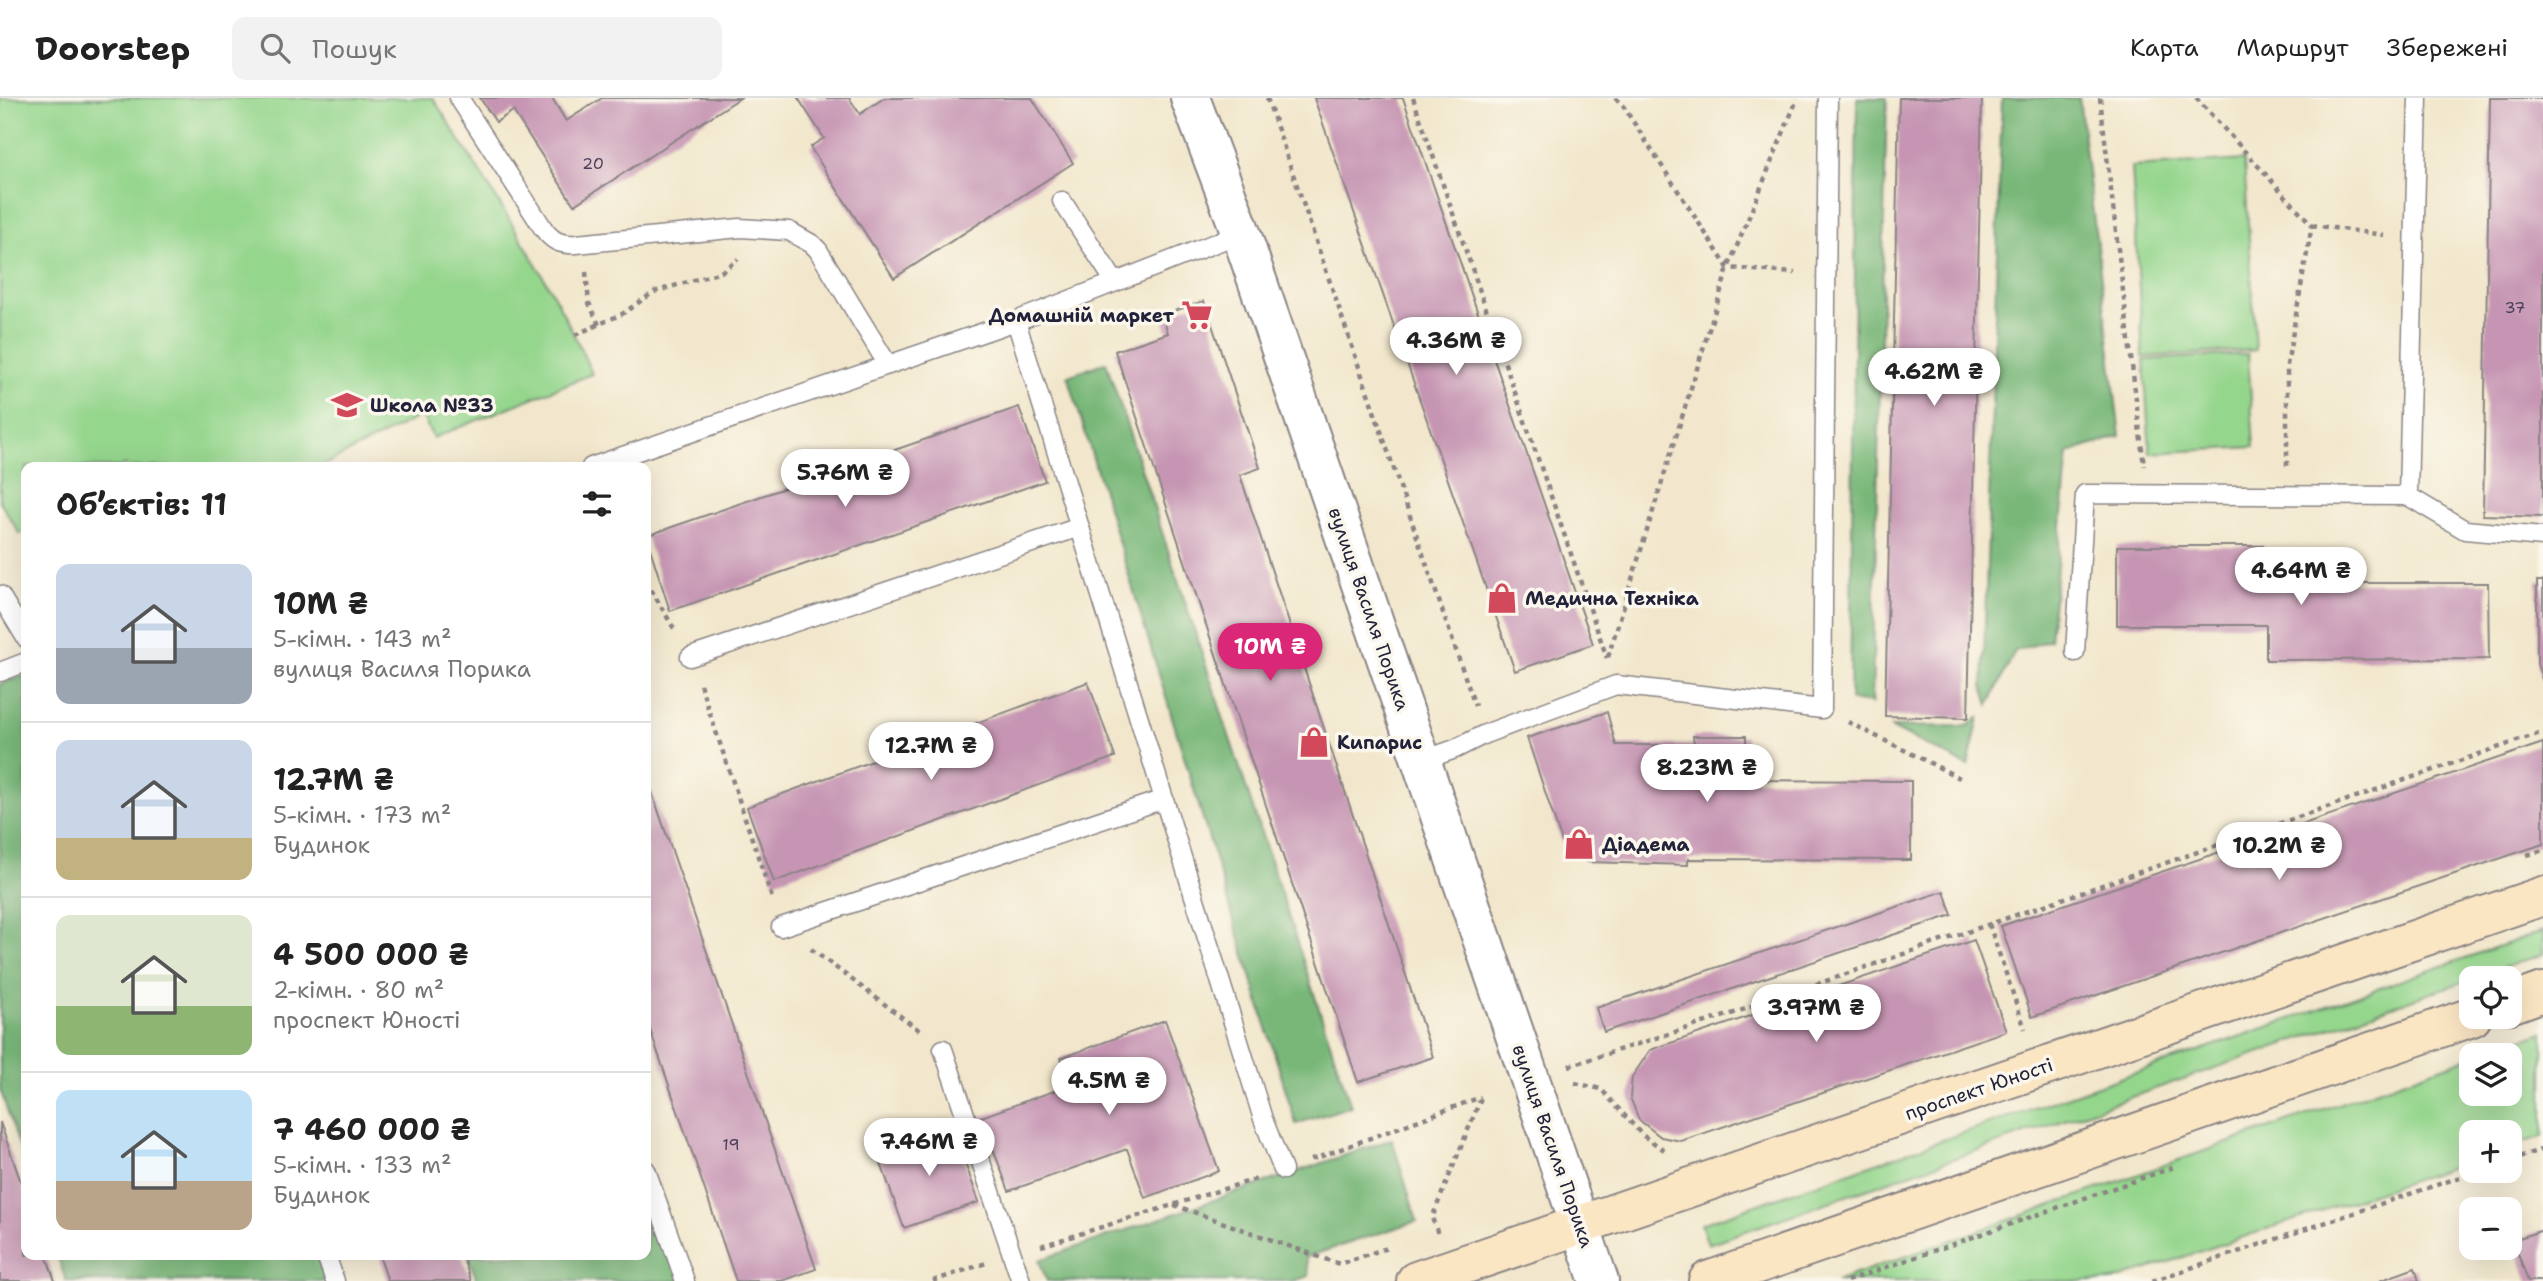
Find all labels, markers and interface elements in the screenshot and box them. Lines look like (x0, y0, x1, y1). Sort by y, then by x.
search box (232, 17, 722, 80)
text: Doorstep (35, 26, 190, 71)
icon: search (256, 29, 294, 67)
text: Пошук (312, 31, 397, 66)
text: Карта (2130, 32, 2199, 64)
text: Маршрут (2237, 32, 2349, 64)
text: Збережені (2387, 32, 2508, 64)
house number: 20 (582, 153, 604, 174)
house number: 37 (2504, 297, 2526, 318)
supermarket icon: Домашній маркет (1180, 298, 1214, 332)
place label: Домашній маркет (989, 303, 1175, 328)
pin: 4.36M ₴ (1391, 317, 1521, 377)
text: 4.36M ₴ (1406, 325, 1506, 355)
pin: 4.62M ₴ (1869, 348, 1999, 408)
text: 4.62M ₴ (1884, 356, 1984, 386)
school or university icon: Школа №33 (330, 388, 364, 422)
place label: Школа №33 (370, 393, 493, 418)
pin: 5.76M ₴ (780, 450, 910, 509)
text: 5.76M ₴ (797, 457, 893, 487)
text: Об’єктів: 11 (56, 484, 227, 525)
icon: filters (578, 485, 616, 523)
street label: вулиця Василя Порика (1322, 504, 1416, 714)
pin: 4.64M ₴ (2236, 547, 2366, 607)
text: 4.64M ₴ (2251, 555, 2351, 585)
shop icon: Медична Техніка (1485, 581, 1519, 615)
text: 10M ₴ (273, 583, 368, 624)
place label: Медична Техніка (1525, 586, 1699, 611)
icon: home (112, 592, 196, 676)
text: 5-кімн. · 143 m² (273, 624, 451, 654)
pin: 10M ₴ (1221, 624, 1319, 683)
text: 10M ₴ (1233, 631, 1307, 661)
text: вулиця Василя Порика (273, 654, 531, 684)
pin: 12.7M ₴ (866, 722, 996, 782)
shop icon: Кипарис (1297, 725, 1331, 759)
text: 12.7M ₴ (885, 730, 977, 760)
place label: Кипарис (1337, 730, 1422, 755)
pin: 8.23M ₴ (1642, 744, 1772, 804)
text: 8.23M ₴ (1657, 752, 1757, 782)
text: 12.7M ₴ (273, 759, 394, 800)
icon: home (112, 768, 196, 852)
text: 5-кімн. · 173 m² (273, 800, 451, 830)
pin: 10.2M ₴ (2214, 822, 2344, 882)
shop icon: Діадема (1562, 827, 1596, 861)
text: Будинок (273, 830, 370, 860)
text: 10.2M ₴ (2232, 830, 2326, 860)
place label: Діадема (1602, 832, 1690, 857)
text: 4 500 000 ₴ (273, 934, 469, 975)
icon: home (112, 943, 196, 1027)
map controls (2459, 966, 2522, 1260)
button: locate (2459, 966, 2522, 1029)
text: 2-кімн. · 80 m² (273, 975, 444, 1005)
pin: 3.97M ₴ (1751, 984, 1881, 1044)
text: 3.97M ₴ (1767, 992, 1865, 1022)
text: проспект Юності (273, 1005, 461, 1035)
street label: вулиця Василя Порика (1506, 1041, 1600, 1251)
button: layers (2459, 1043, 2522, 1106)
street label: проспект Юності (1902, 1052, 2056, 1126)
pin: 4.5M ₴ (1052, 1058, 1166, 1117)
text: 4.5M ₴ (1067, 1065, 1151, 1095)
text: 7 460 000 ₴ (273, 1109, 471, 1150)
icon: home (112, 1118, 196, 1202)
pin: 7.46M ₴ (864, 1118, 994, 1178)
button: + (2459, 1120, 2522, 1183)
text: 7.46M ₴ (880, 1126, 978, 1156)
house number: 19 (722, 1134, 740, 1155)
text: 5-кімн. · 133 m² (273, 1150, 452, 1180)
text: Будинок (273, 1180, 370, 1210)
button: − (2459, 1197, 2522, 1260)

